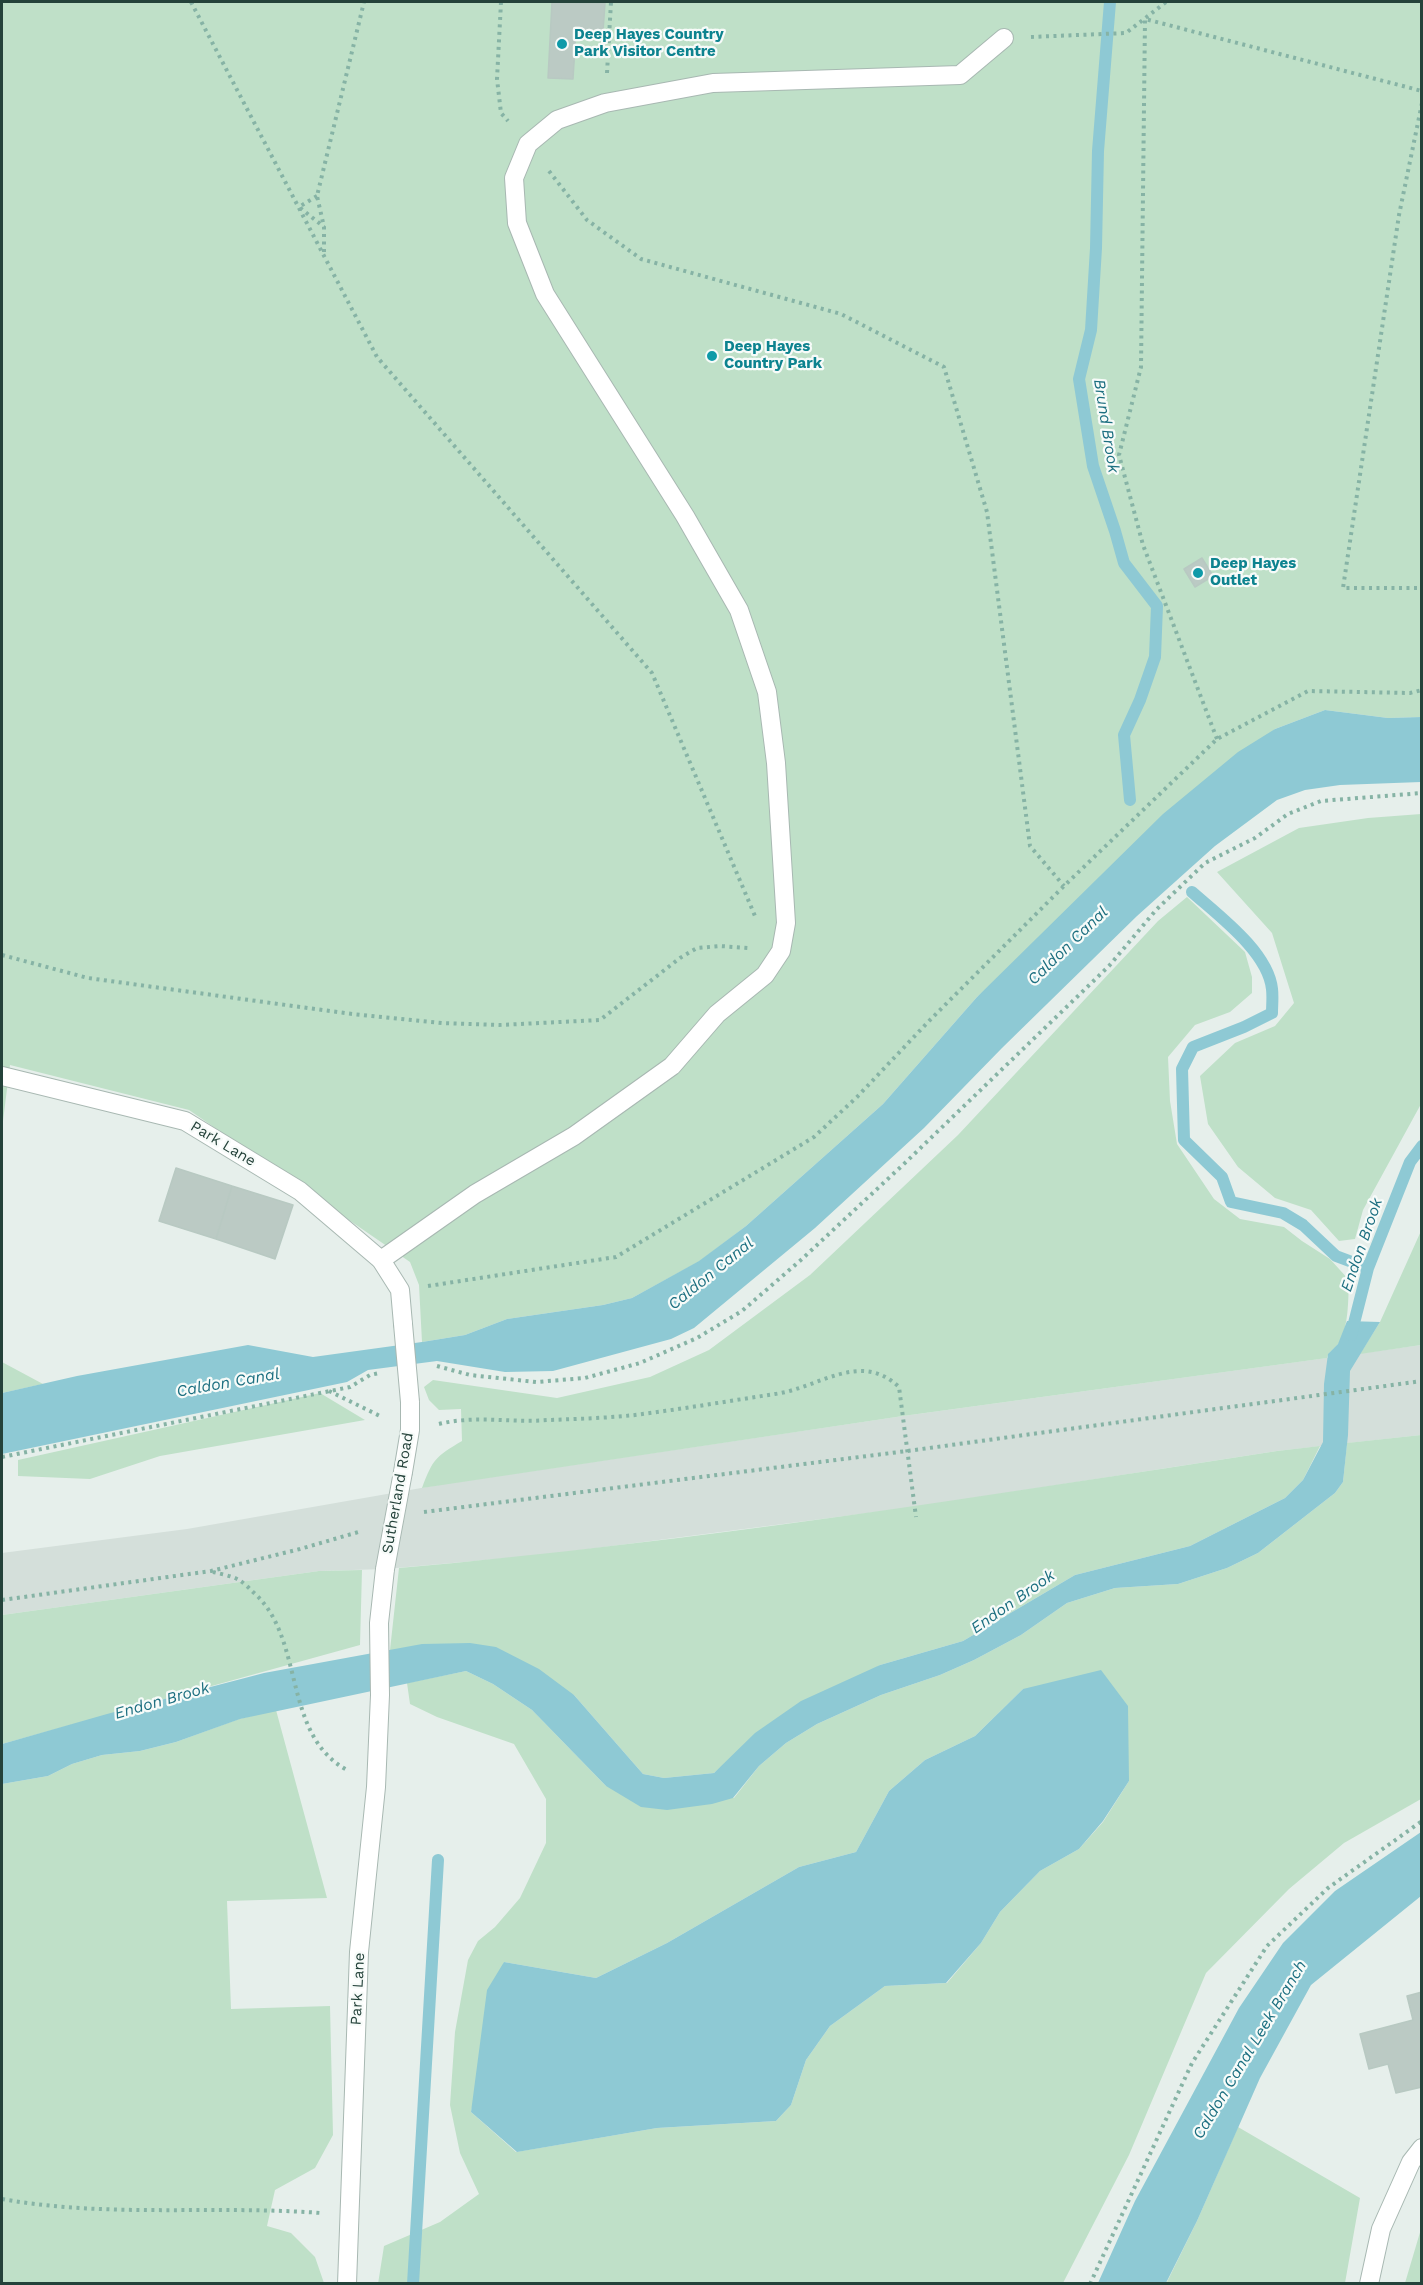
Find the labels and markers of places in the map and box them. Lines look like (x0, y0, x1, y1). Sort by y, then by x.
place label: Deep Hayes Country Park Visitor Centre (574, 26, 724, 61)
marker: Deep Hayes Country Park Visitor Centre (555, 37, 569, 51)
place label: Deep Hayes Country Park (724, 338, 822, 373)
marker: Deep Hayes Country Park (705, 349, 719, 363)
place label: Deep Hayes Outlet (1210, 555, 1296, 590)
marker: Deep Hayes Outlet (1191, 566, 1205, 580)

